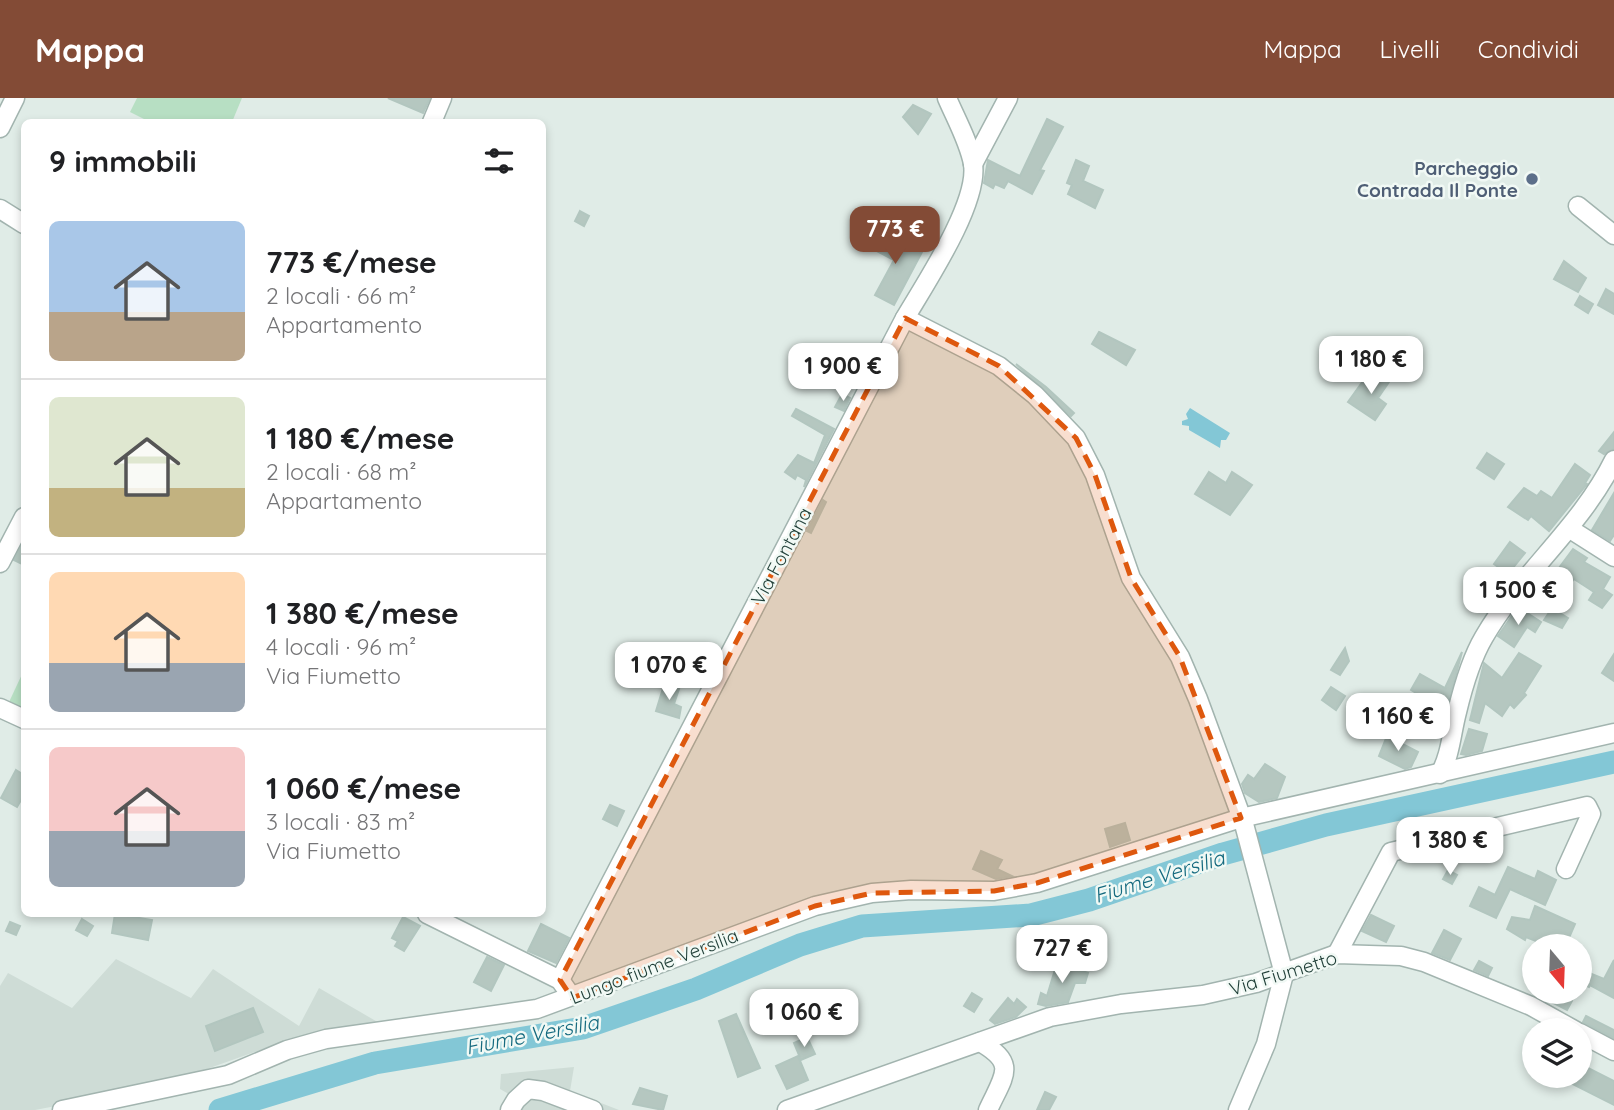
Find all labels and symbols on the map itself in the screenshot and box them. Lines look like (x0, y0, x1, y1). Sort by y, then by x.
place label: Parcheggio Contrada Il Ponte (1357, 156, 1518, 202)
marker: Parcheggio Contrada Il Ponte (1524, 171, 1540, 187)
pin: 773 € (846, 206, 944, 266)
pin: 1 180 € (1306, 336, 1436, 396)
pin: 1 900 € (778, 344, 908, 403)
street label: Via Fontana (745, 503, 817, 609)
pin: 1 500 € (1453, 568, 1583, 627)
pin: 1 070 € (604, 642, 734, 702)
pin: 1 160 € (1333, 694, 1463, 753)
pin: 1 380 € (1385, 818, 1515, 877)
water label: Fiume Versilia (1091, 843, 1229, 908)
street label: Lungo fiume Versilia (567, 923, 741, 1009)
pin: 727 € (1013, 926, 1111, 985)
north arrow (1522, 934, 1592, 1004)
street label: Via Fiumetto (1226, 945, 1340, 1001)
pin: 1 060 € (739, 990, 869, 1049)
water label: Fiume Versilia (463, 1008, 602, 1060)

